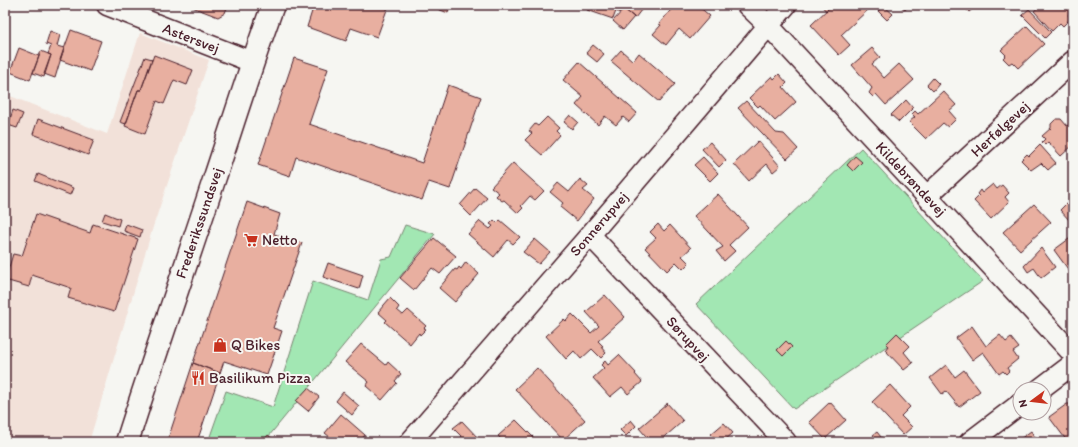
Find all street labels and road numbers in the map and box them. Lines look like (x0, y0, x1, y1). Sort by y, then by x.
street label: Astersvej (160, 19, 222, 57)
street label: Herfølgevej (967, 97, 1033, 161)
street label: Kildebrøndevej (872, 138, 950, 220)
street label: Frederikssundsvej (172, 165, 226, 281)
street label: Sonnerupvej (566, 188, 632, 260)
street label: Sørupvej (662, 313, 714, 365)

